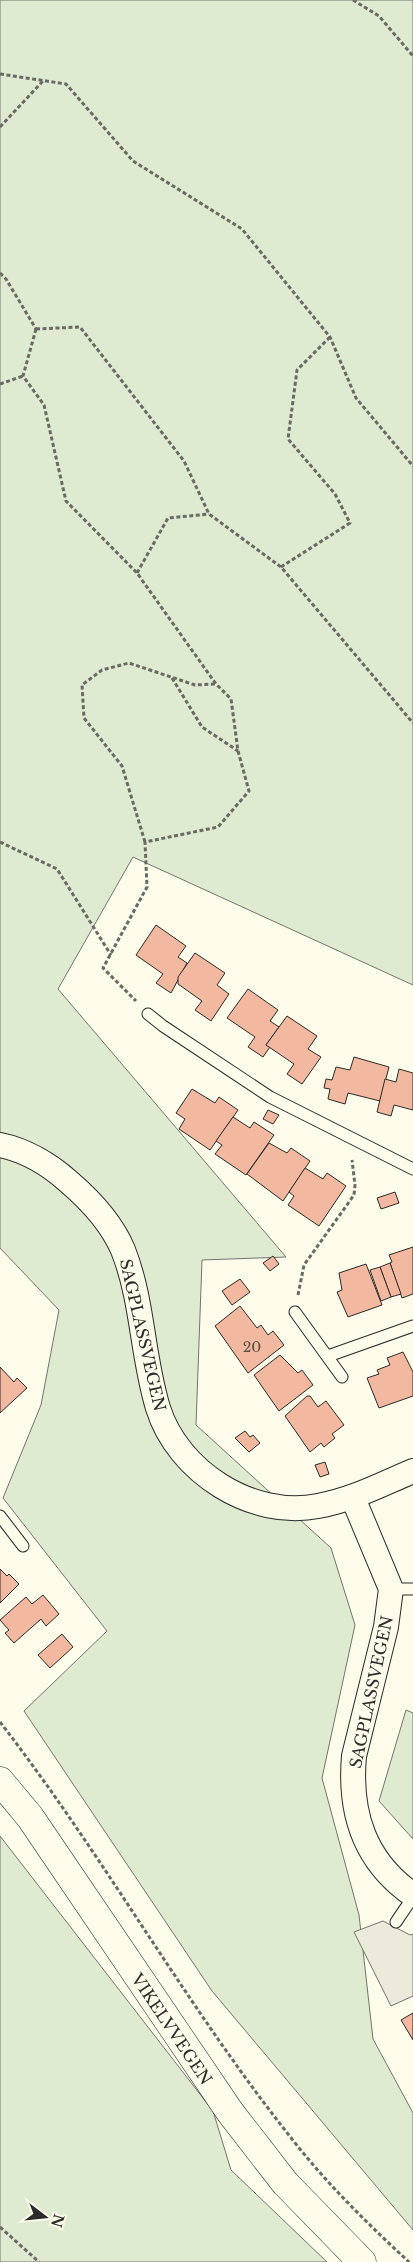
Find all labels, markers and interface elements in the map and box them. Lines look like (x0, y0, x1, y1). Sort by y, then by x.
street label: SAGPLASSVEGEN (116, 1257, 170, 1413)
house number: 20 (243, 1338, 261, 1356)
street label: SAGPLASSVEGEN (345, 1614, 397, 1770)
street label: VIKELVVEGEN (127, 1969, 217, 2089)
north arrow (20, 2192, 70, 2242)
text: N (47, 2212, 68, 2229)

